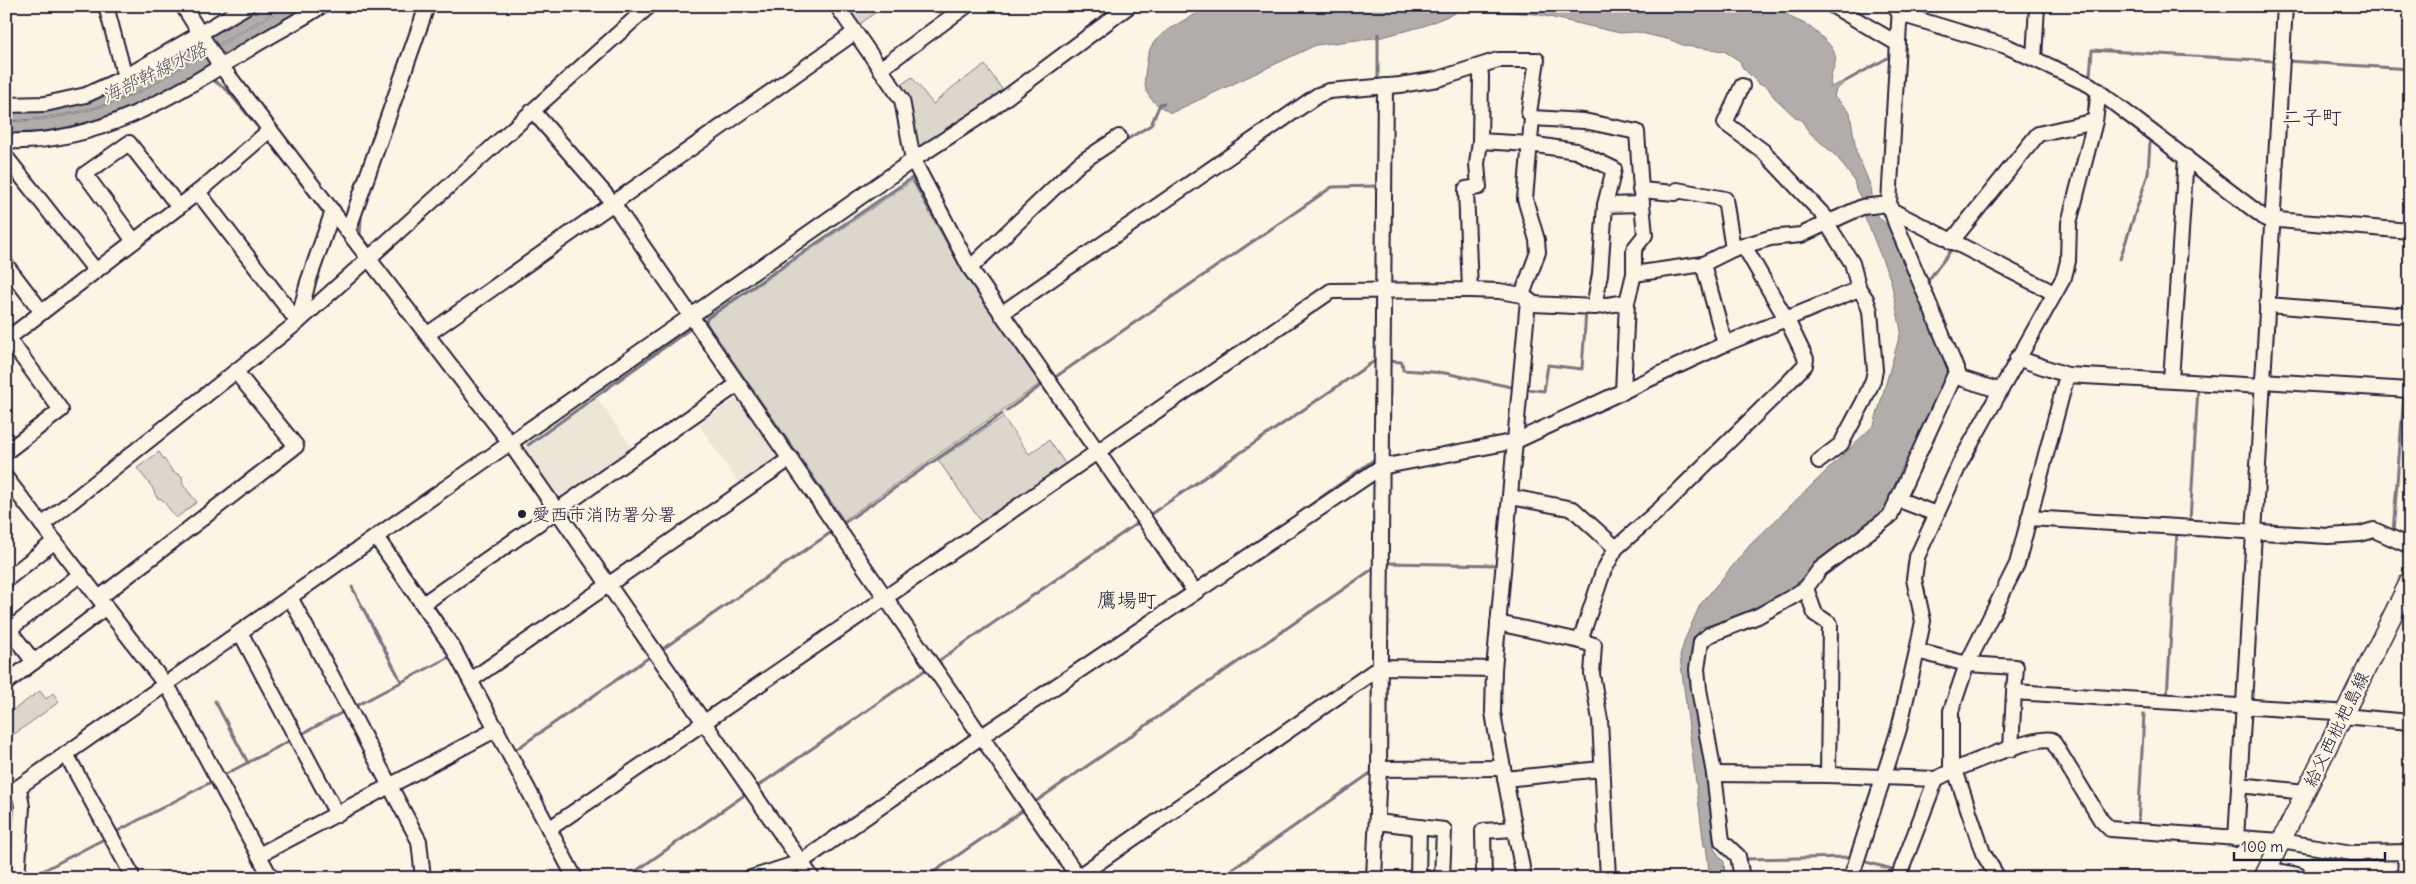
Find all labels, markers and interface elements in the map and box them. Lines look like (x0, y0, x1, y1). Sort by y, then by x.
water label: 海部幹線水路 (98, 36, 211, 108)
district label: 二子町 (2282, 104, 2342, 129)
place label: 愛西市消防署分署 (532, 503, 676, 526)
marker: 愛西市消防署分署 (516, 508, 528, 520)
district label: 鷹場町 (1097, 587, 1157, 612)
street label: 給父西枇杷島線 (2298, 667, 2374, 791)
scale bar (2234, 829, 2385, 861)
text: 100 m (2241, 837, 2283, 856)

